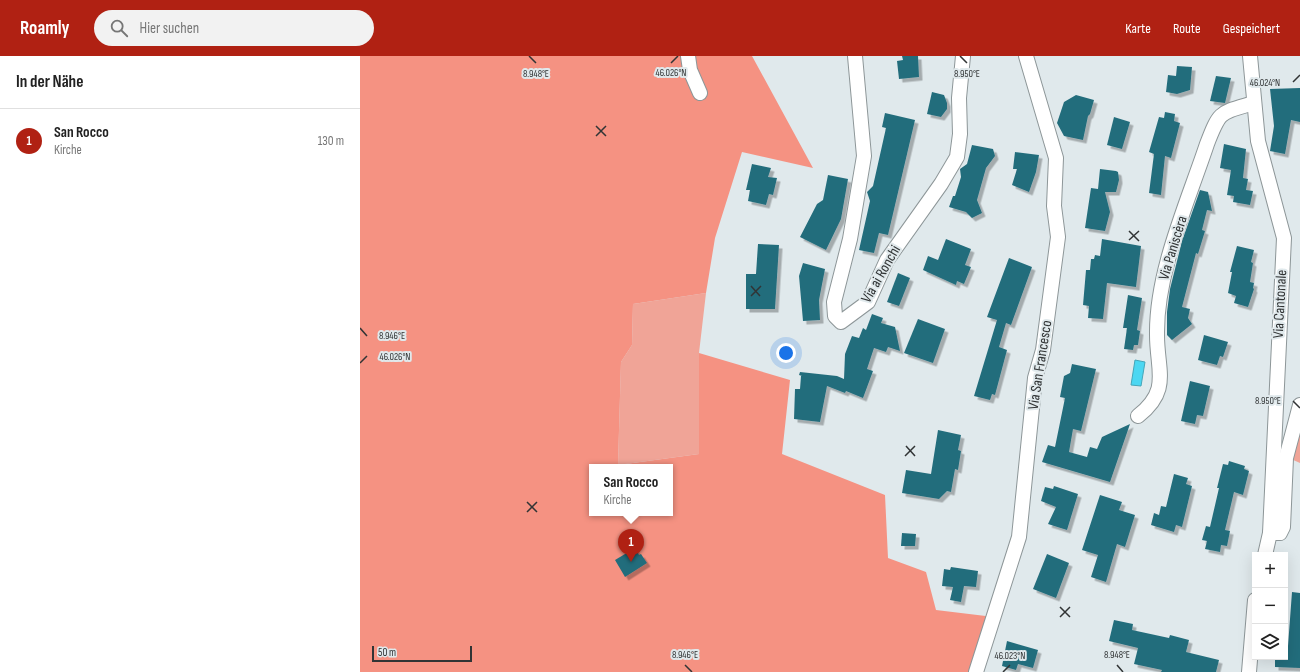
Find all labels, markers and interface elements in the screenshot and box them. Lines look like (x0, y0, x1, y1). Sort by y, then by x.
search box (94, 10, 374, 46)
text: Roamly (20, 17, 70, 40)
icon: search (108, 17, 130, 39)
text: Hier suchen (140, 19, 199, 38)
text: Karte (1125, 20, 1151, 37)
text: Route (1173, 20, 1201, 37)
text: Gespeichert (1223, 20, 1280, 37)
text: 46.026°N (656, 67, 686, 79)
text: 8.948°E (523, 68, 549, 80)
text: 8.950°E (954, 68, 980, 80)
text: In der Nähe (16, 72, 83, 92)
text: 46.024°N (1250, 77, 1280, 89)
text: San Rocco (54, 123, 109, 142)
text: 1 (26, 133, 32, 149)
text: 130 m (318, 133, 344, 149)
text: Kirche (54, 142, 82, 158)
street label: Via Paniscèra (1154, 213, 1192, 282)
street label: Via ai Ronchi (857, 242, 905, 306)
street label: Via Cantonale (1269, 269, 1291, 339)
street label: Via San Francesco (1024, 319, 1056, 411)
text: 8.946°E (379, 330, 405, 342)
your location (776, 343, 796, 363)
text: 46.026°N (380, 351, 410, 363)
text: 8.950°E (1255, 395, 1281, 407)
popup (589, 464, 673, 516)
text: San Rocco (604, 473, 658, 492)
text: Kirche (604, 492, 631, 508)
pin: 1 (618, 529, 644, 562)
map controls (1252, 552, 1288, 660)
button: + (1252, 552, 1288, 588)
button: − (1252, 588, 1288, 624)
button: layers (1252, 624, 1288, 660)
scale bar (372, 644, 472, 663)
text: 50 m (378, 646, 396, 659)
text: 8.946°E (672, 649, 698, 661)
text: 8.948°E (1104, 649, 1130, 661)
text: 46.023°N (995, 650, 1025, 662)

